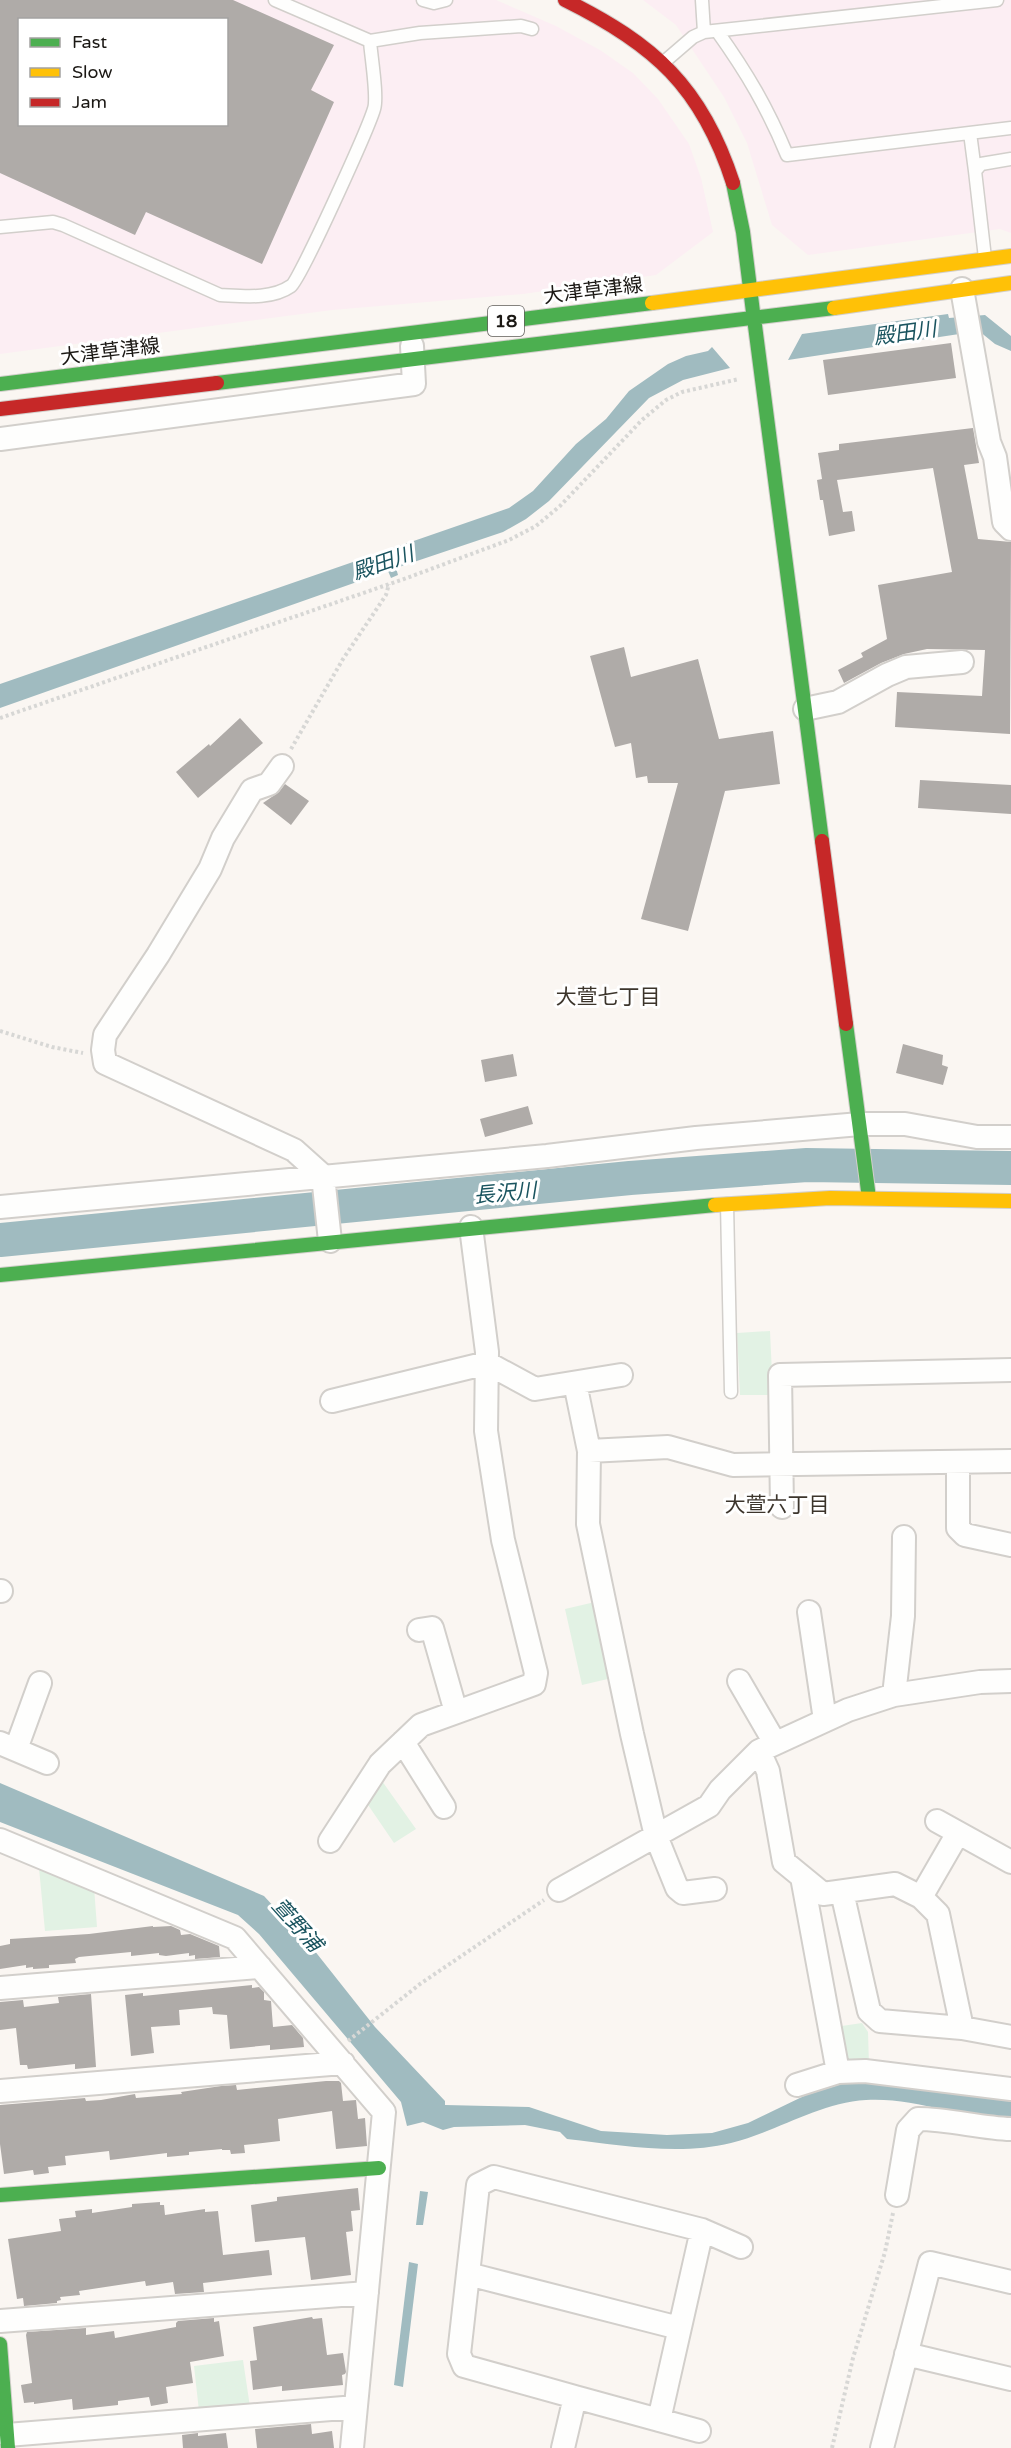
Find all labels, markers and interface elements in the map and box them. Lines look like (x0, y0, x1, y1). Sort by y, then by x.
legend (18, 18, 228, 126)
text: Fast (72, 31, 107, 53)
text: Slow (72, 61, 113, 83)
text: Jam (72, 91, 107, 113)
street label: 大津草津線 (542, 273, 644, 309)
road number: 18 (488, 306, 524, 336)
water label: 殿田川 (872, 316, 940, 350)
street label: 大津草津線 (59, 334, 161, 370)
water label: 殿田川 (349, 541, 419, 586)
district label: 大萱七丁目 (556, 985, 661, 1010)
water label: 長沢川 (473, 1178, 540, 1209)
district label: 大萱六丁目 (725, 1493, 830, 1518)
water label: 萱野浦 (266, 1894, 329, 1959)

